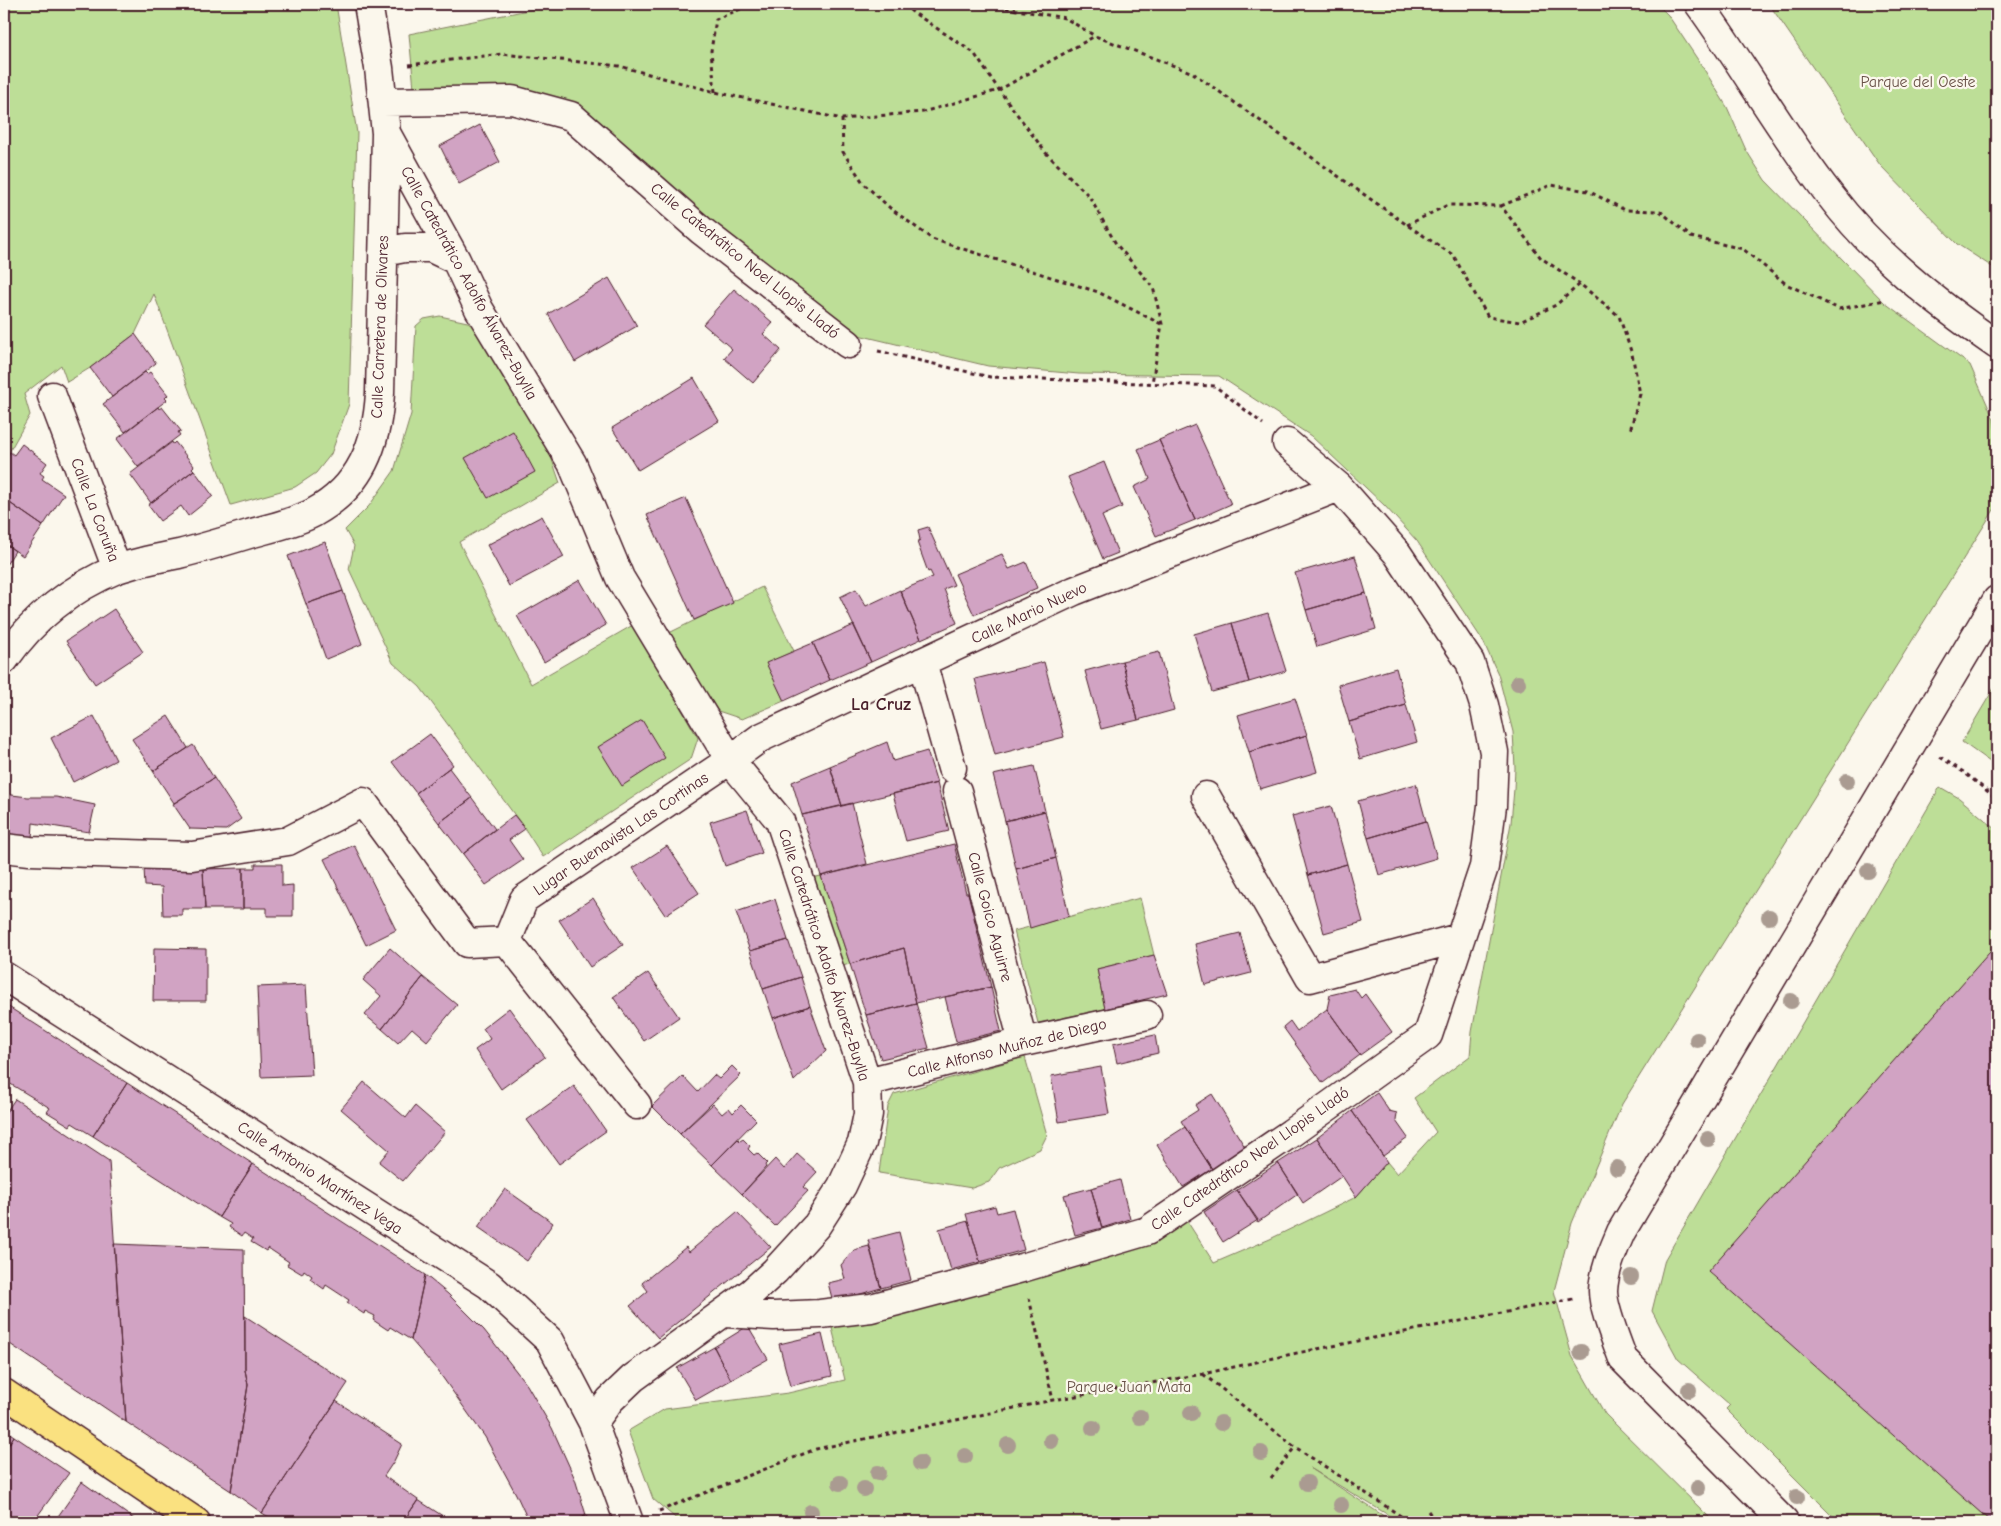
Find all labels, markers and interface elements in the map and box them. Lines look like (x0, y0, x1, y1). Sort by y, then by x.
park label: Parque del Oeste (1861, 73, 1975, 91)
street label: Calle Catedrático Adolfo Álvarez-Buylla (397, 163, 542, 403)
street label: Calle Catedrático Noel Llopis Lladó (647, 179, 843, 343)
street label: Calle Carretera de Olivares (368, 235, 392, 419)
street label: Calle La Coruña (67, 456, 123, 564)
street label: Calle Mario Nuevo (968, 578, 1090, 648)
district label: La Cruz (851, 694, 911, 715)
street label: Lugar Buenavista Las Cortinas (530, 768, 712, 899)
street label: Calle Catedrático Adolfo Álvarez-Buylla (775, 826, 874, 1083)
street label: Calle Goico Aguirre (964, 850, 1016, 984)
street label: Calle Alfonso Muñoz de Diego (906, 1015, 1108, 1081)
street label: Calle Catedrático Noel Llopis Lladó (1147, 1083, 1353, 1235)
street label: Calle Antonio Martínez Vega (234, 1118, 406, 1238)
park label: Parque Juan Mata (1067, 1378, 1191, 1396)

